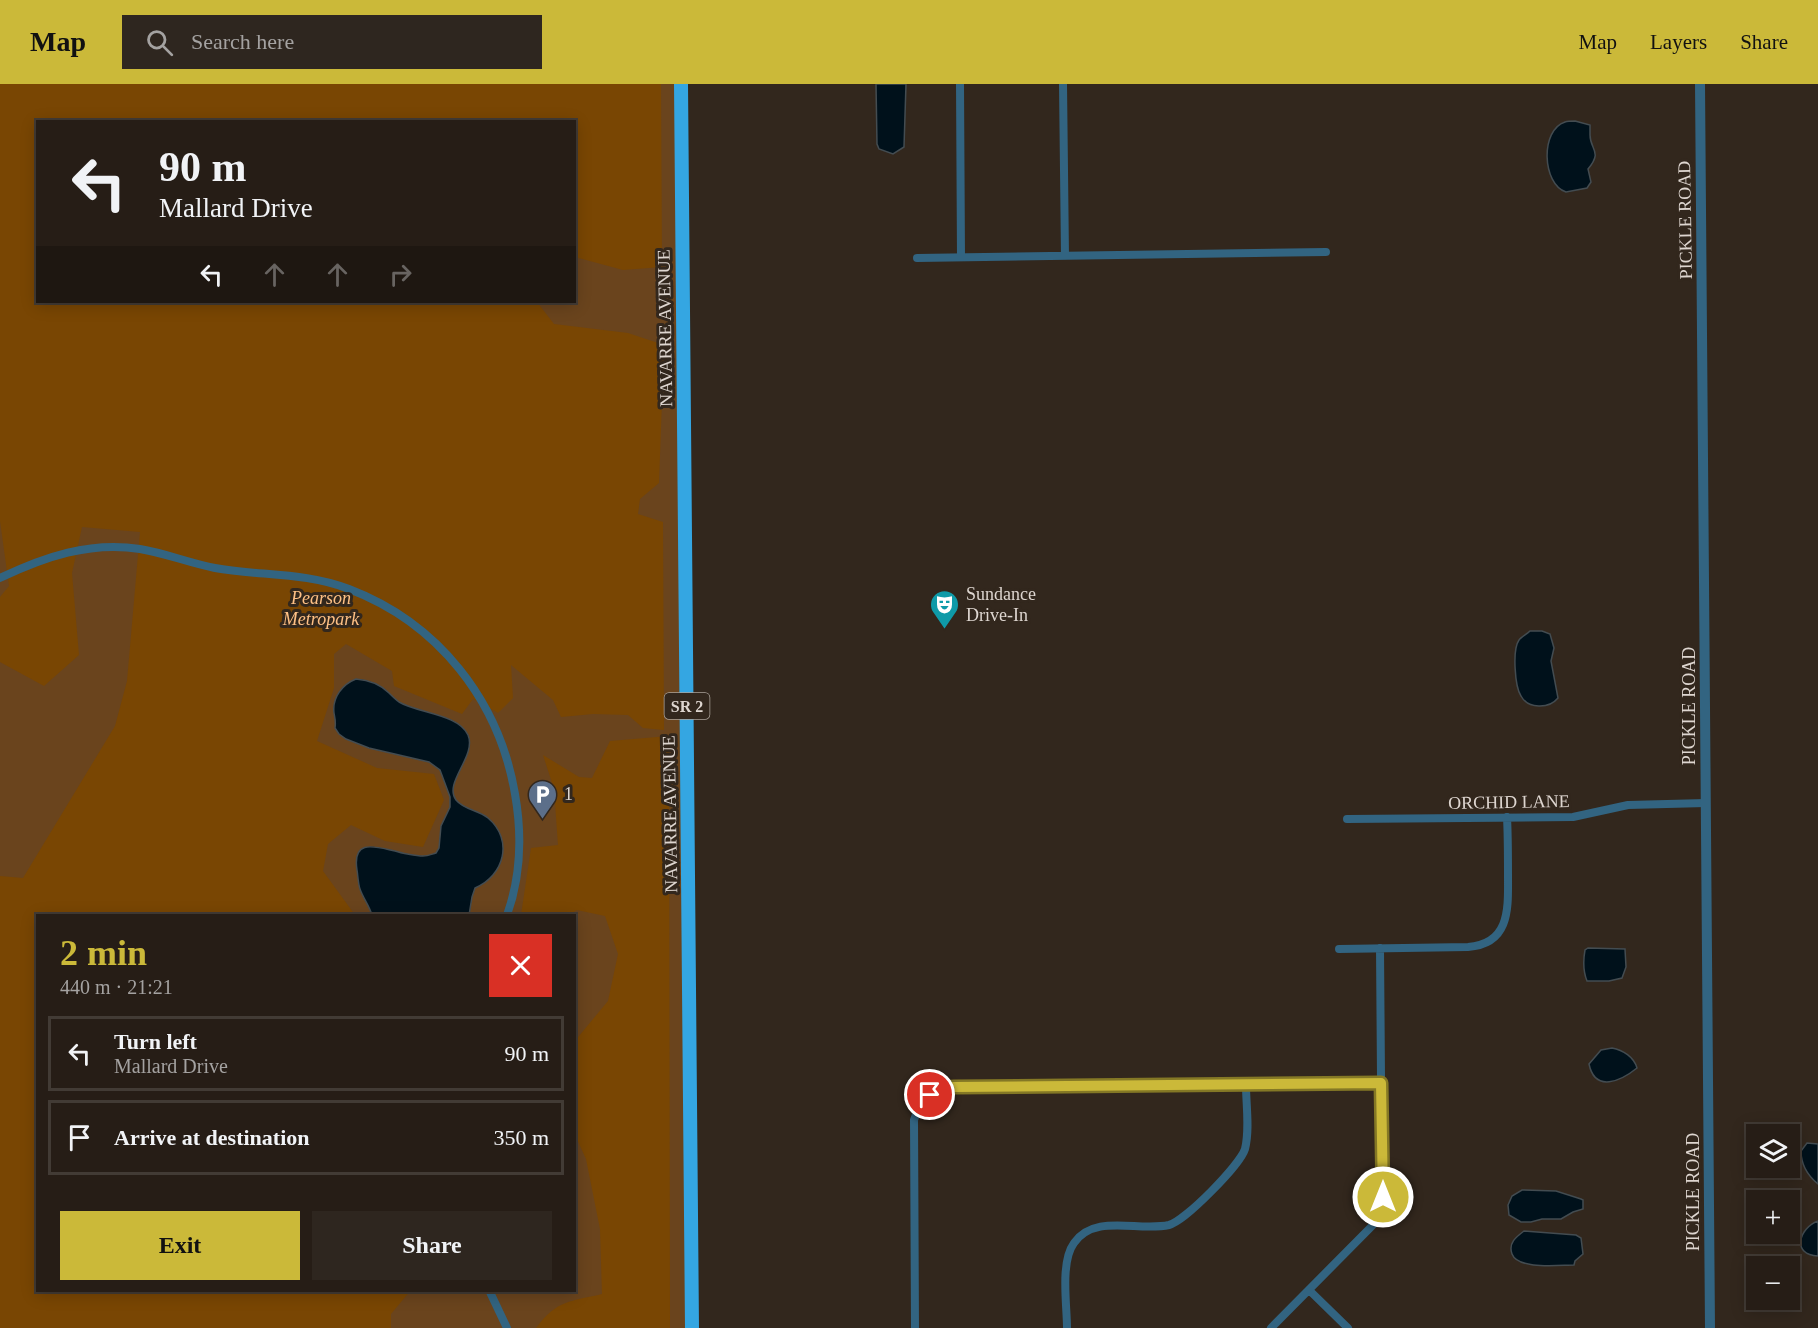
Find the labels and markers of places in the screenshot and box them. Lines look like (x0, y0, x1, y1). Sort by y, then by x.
place label: Sundance Drive-In (966, 584, 1036, 625)
theatre icon: Sundance Drive-In (929, 588, 961, 630)
parking icon: 1 (527, 778, 559, 820)
place label: 1 (564, 784, 573, 804)
pin (904, 1069, 955, 1120)

